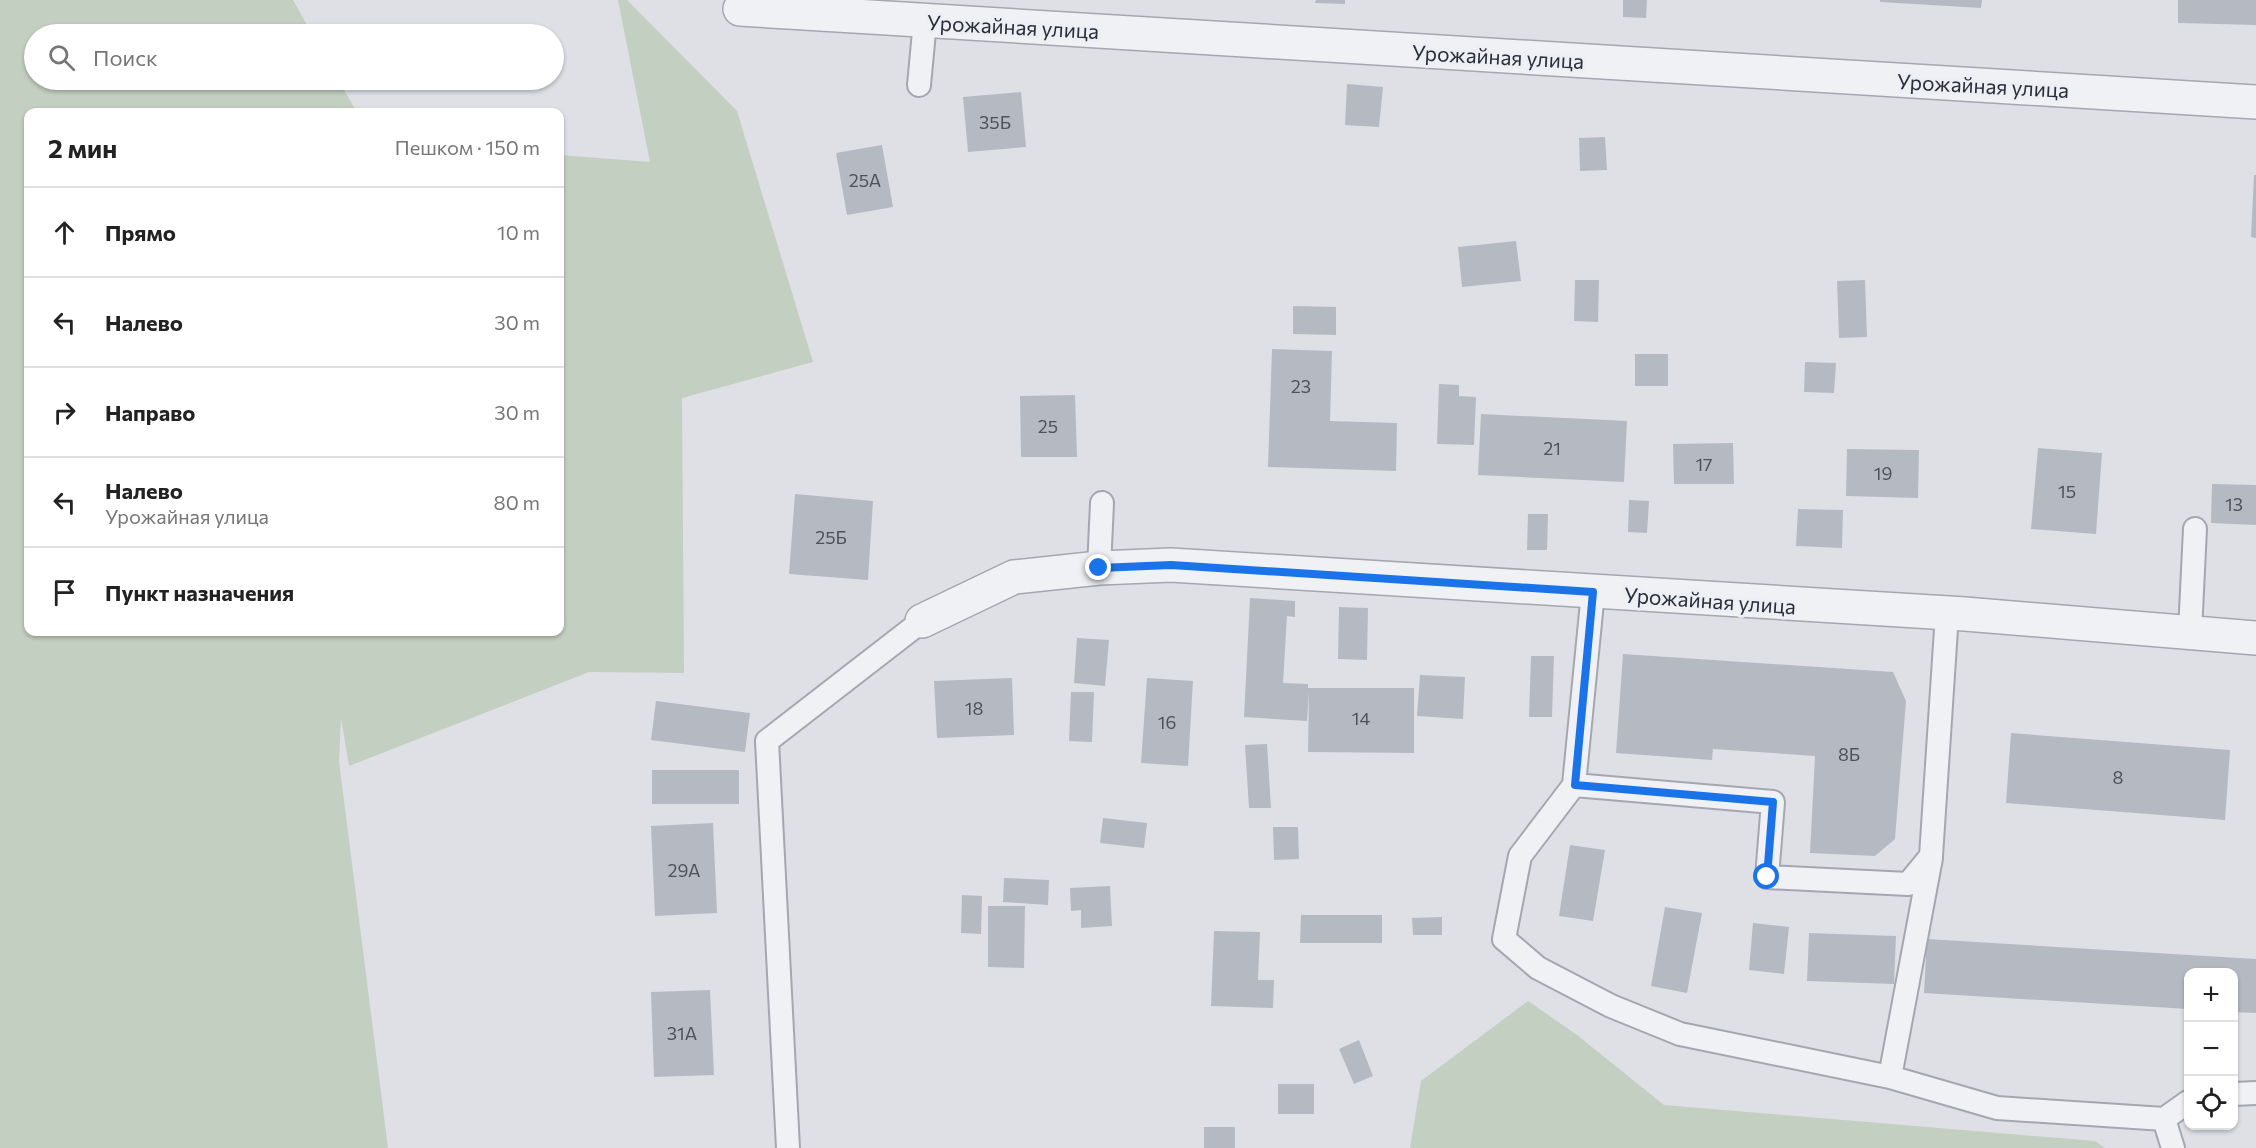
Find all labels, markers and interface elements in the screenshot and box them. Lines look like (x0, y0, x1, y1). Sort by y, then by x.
street label: Урожайная улица (926, 9, 1100, 43)
search box (24, 24, 564, 90)
street label: Урожайная улица (1411, 39, 1585, 73)
icon: search (45, 41, 78, 74)
text: Поиск (93, 44, 158, 71)
street label: Урожайная улица (1896, 68, 2070, 102)
house number: 35Б (979, 111, 1011, 133)
text: 2 мин (48, 132, 117, 163)
text: Пешком · 150 m (395, 135, 540, 159)
house number: 25А (849, 169, 881, 191)
icon: ahead (48, 216, 81, 249)
text: Прямо (105, 219, 176, 246)
text: 10 m (497, 220, 540, 244)
icon: left (48, 306, 81, 339)
text: Налево (105, 309, 183, 336)
text: 30 m (494, 310, 540, 334)
house number: 23 (1291, 375, 1311, 397)
icon: right (48, 396, 81, 429)
text: Направо (105, 399, 195, 426)
text: 30 m (494, 400, 540, 424)
house number: 25 (1038, 415, 1058, 437)
house number: 21 (1543, 437, 1561, 459)
house number: 17 (1695, 453, 1713, 475)
house number: 19 (1874, 462, 1892, 484)
text: Налево (105, 477, 183, 504)
house number: 15 (2058, 480, 2076, 502)
icon: left (48, 486, 81, 519)
text: 80 m (494, 490, 540, 514)
house number: 13 (2225, 493, 2243, 515)
text: Урожайная улица (105, 504, 269, 528)
house number: 25Б (815, 526, 847, 548)
route end (1085, 554, 1111, 580)
icon: arrive (48, 576, 81, 609)
text: Пункт назначения (105, 579, 294, 606)
street label: Урожайная улица (1623, 582, 1797, 618)
house number: 18 (965, 697, 983, 719)
house number: 14 (1352, 707, 1370, 729)
house number: 16 (1158, 711, 1176, 733)
house number: 8Б (1838, 743, 1860, 765)
house number: 8 (2113, 766, 2124, 788)
house number: 29А (668, 859, 700, 881)
route start (1753, 863, 1779, 889)
map controls (2184, 968, 2238, 1130)
button: + (2184, 968, 2238, 1022)
house number: 31А (667, 1022, 697, 1044)
button: − (2184, 1022, 2238, 1076)
button: locate (2184, 1076, 2238, 1130)

